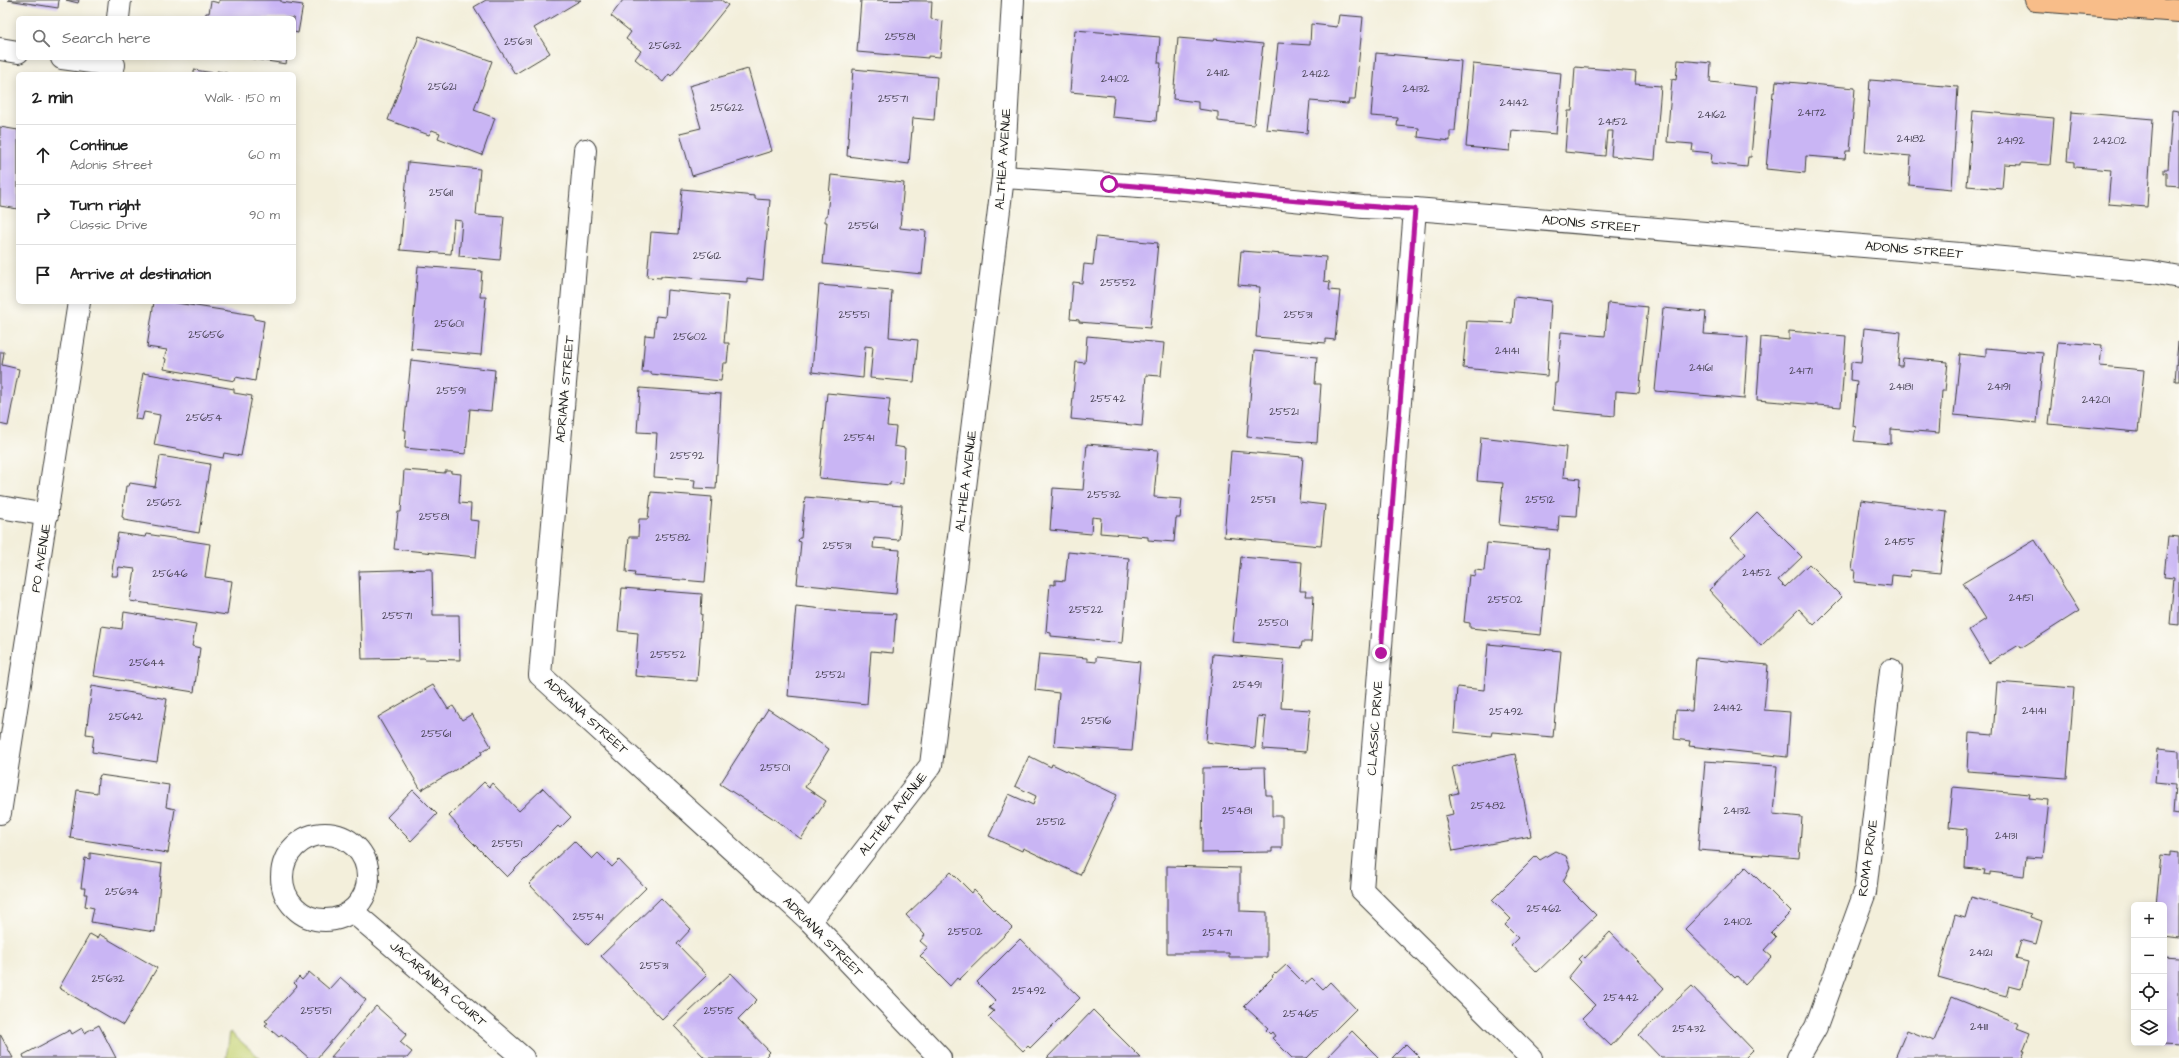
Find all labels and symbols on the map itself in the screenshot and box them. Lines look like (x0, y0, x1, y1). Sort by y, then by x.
house number: 25581 (885, 29, 916, 44)
house number: 25631 (504, 34, 533, 49)
house number: 25632 (649, 38, 682, 53)
house number: 24112 (1207, 65, 1230, 80)
house number: 24122 (1302, 66, 1331, 81)
house number: 24102 (1101, 71, 1130, 86)
house number: 25621 (428, 79, 457, 94)
house number: 24132 (1402, 81, 1430, 96)
house number: 25571 (878, 91, 909, 106)
house number: 24142 (1500, 95, 1529, 110)
house number: 25622 (710, 100, 744, 115)
house number: 24172 (1798, 105, 1827, 120)
street label: ALTHEA AVENUE (990, 107, 1016, 210)
house number: 24162 (1698, 107, 1727, 122)
house number: 24152 (1598, 114, 1628, 129)
house number: 24182 (1897, 131, 1926, 146)
house number: 24192 (1997, 133, 2026, 148)
house number: 24202 (2093, 133, 2127, 148)
route start (1100, 175, 1118, 193)
house number: 25611 (429, 185, 453, 200)
street label: ADONIS STREET (1541, 211, 1642, 237)
house number: 25561 (848, 218, 879, 233)
street label: ADONIS STREET (1864, 237, 1965, 263)
house number: 25612 (693, 248, 722, 263)
house number: 25552 (1100, 275, 1137, 290)
house number: 25551 (838, 307, 870, 322)
house number: 25531 (1284, 307, 1313, 322)
house number: 25601 (434, 316, 464, 331)
house number: 25656 (188, 327, 224, 342)
house number: 25602 (673, 329, 708, 344)
street label: ADRIANA STREET (551, 334, 579, 443)
house number: 24141 (1495, 343, 1520, 358)
house number: 24161 (1689, 360, 1713, 375)
house number: 24171 (1789, 363, 1813, 378)
house number: 24181 (1889, 379, 1913, 394)
house number: 24191 (1988, 379, 2011, 394)
house number: 25591 (436, 383, 466, 398)
house number: 25542 (1090, 391, 1127, 406)
house number: 24201 (2082, 392, 2111, 407)
house number: 25521 (1269, 404, 1299, 419)
house number: 25654 (186, 410, 223, 425)
street label: ALTHEA AVENUE (951, 429, 981, 533)
house number: 25541 (844, 430, 875, 445)
house number: 25592 (670, 448, 705, 463)
house number: 25532 (1087, 487, 1122, 502)
house number: 25511 (1251, 492, 1276, 507)
house number: 25512 (1525, 492, 1555, 507)
house number: 25652 (146, 495, 182, 510)
house number: 25581 (419, 509, 450, 524)
street label: PO AVENUE (27, 522, 55, 594)
house number: 25582 (655, 530, 691, 545)
house number: 24155 (1885, 534, 1916, 549)
house number: 25531 (823, 538, 852, 553)
house number: 24152 (1742, 565, 1772, 580)
house number: 25646 (152, 566, 188, 581)
house number: 24151 (2009, 590, 2034, 605)
house number: 25502 (1487, 592, 1523, 607)
house number: 25522 (1069, 602, 1104, 617)
house number: 25571 (382, 608, 413, 623)
house number: 25501 (1258, 615, 1289, 630)
route end (1372, 644, 1390, 662)
house number: 25552 (650, 647, 687, 662)
house number: 25644 (129, 655, 165, 670)
house number: 25521 (815, 667, 845, 682)
street label: ADRIANA STREET (540, 673, 633, 759)
house number: 25491 (1232, 677, 1262, 692)
street label: CLASSIC DRIVE (1363, 680, 1387, 776)
house number: 24142 (1714, 700, 1743, 715)
house number: 24141 (2022, 703, 2047, 718)
house number: 25492 (1489, 704, 1524, 719)
house number: 25642 (109, 709, 144, 724)
house number: 25516 (1081, 713, 1111, 728)
house number: 25561 (421, 726, 452, 741)
house number: 25501 (760, 760, 791, 775)
street label: ALTHEA AVENUE (855, 768, 932, 860)
house number: 25482 (1471, 798, 1506, 813)
house number: 25481 (1222, 803, 1253, 818)
house number: 24132 (1723, 803, 1751, 818)
house number: 25512 (1036, 814, 1066, 829)
street label: ROMA DRIVE (1854, 818, 1882, 898)
house number: 24131 (1995, 828, 2018, 843)
house number: 25551 (491, 836, 523, 851)
house number: 25634 (105, 884, 140, 899)
street label: ADRIANA STREET (779, 893, 868, 982)
house number: 25462 (1527, 901, 1562, 916)
house number: 25541 (573, 909, 604, 924)
house number: 24102 (1724, 914, 1753, 929)
house number: 25502 (947, 924, 983, 939)
house number: 25471 (1202, 925, 1232, 940)
street label: JACARANDA COURT (386, 937, 491, 1032)
house number: 24121 (1970, 945, 1993, 960)
house number: 25531 (640, 958, 669, 973)
house number: 25632 (92, 971, 125, 986)
house number: 25492 (1012, 983, 1047, 998)
house number: 25442 (1603, 990, 1639, 1005)
house number: 25551 (300, 1003, 332, 1018)
house number: 25515 (703, 1003, 735, 1018)
house number: 25465 (1283, 1006, 1319, 1021)
house number: 24111 (1970, 1019, 1989, 1034)
house number: 25432 (1672, 1021, 1706, 1036)

